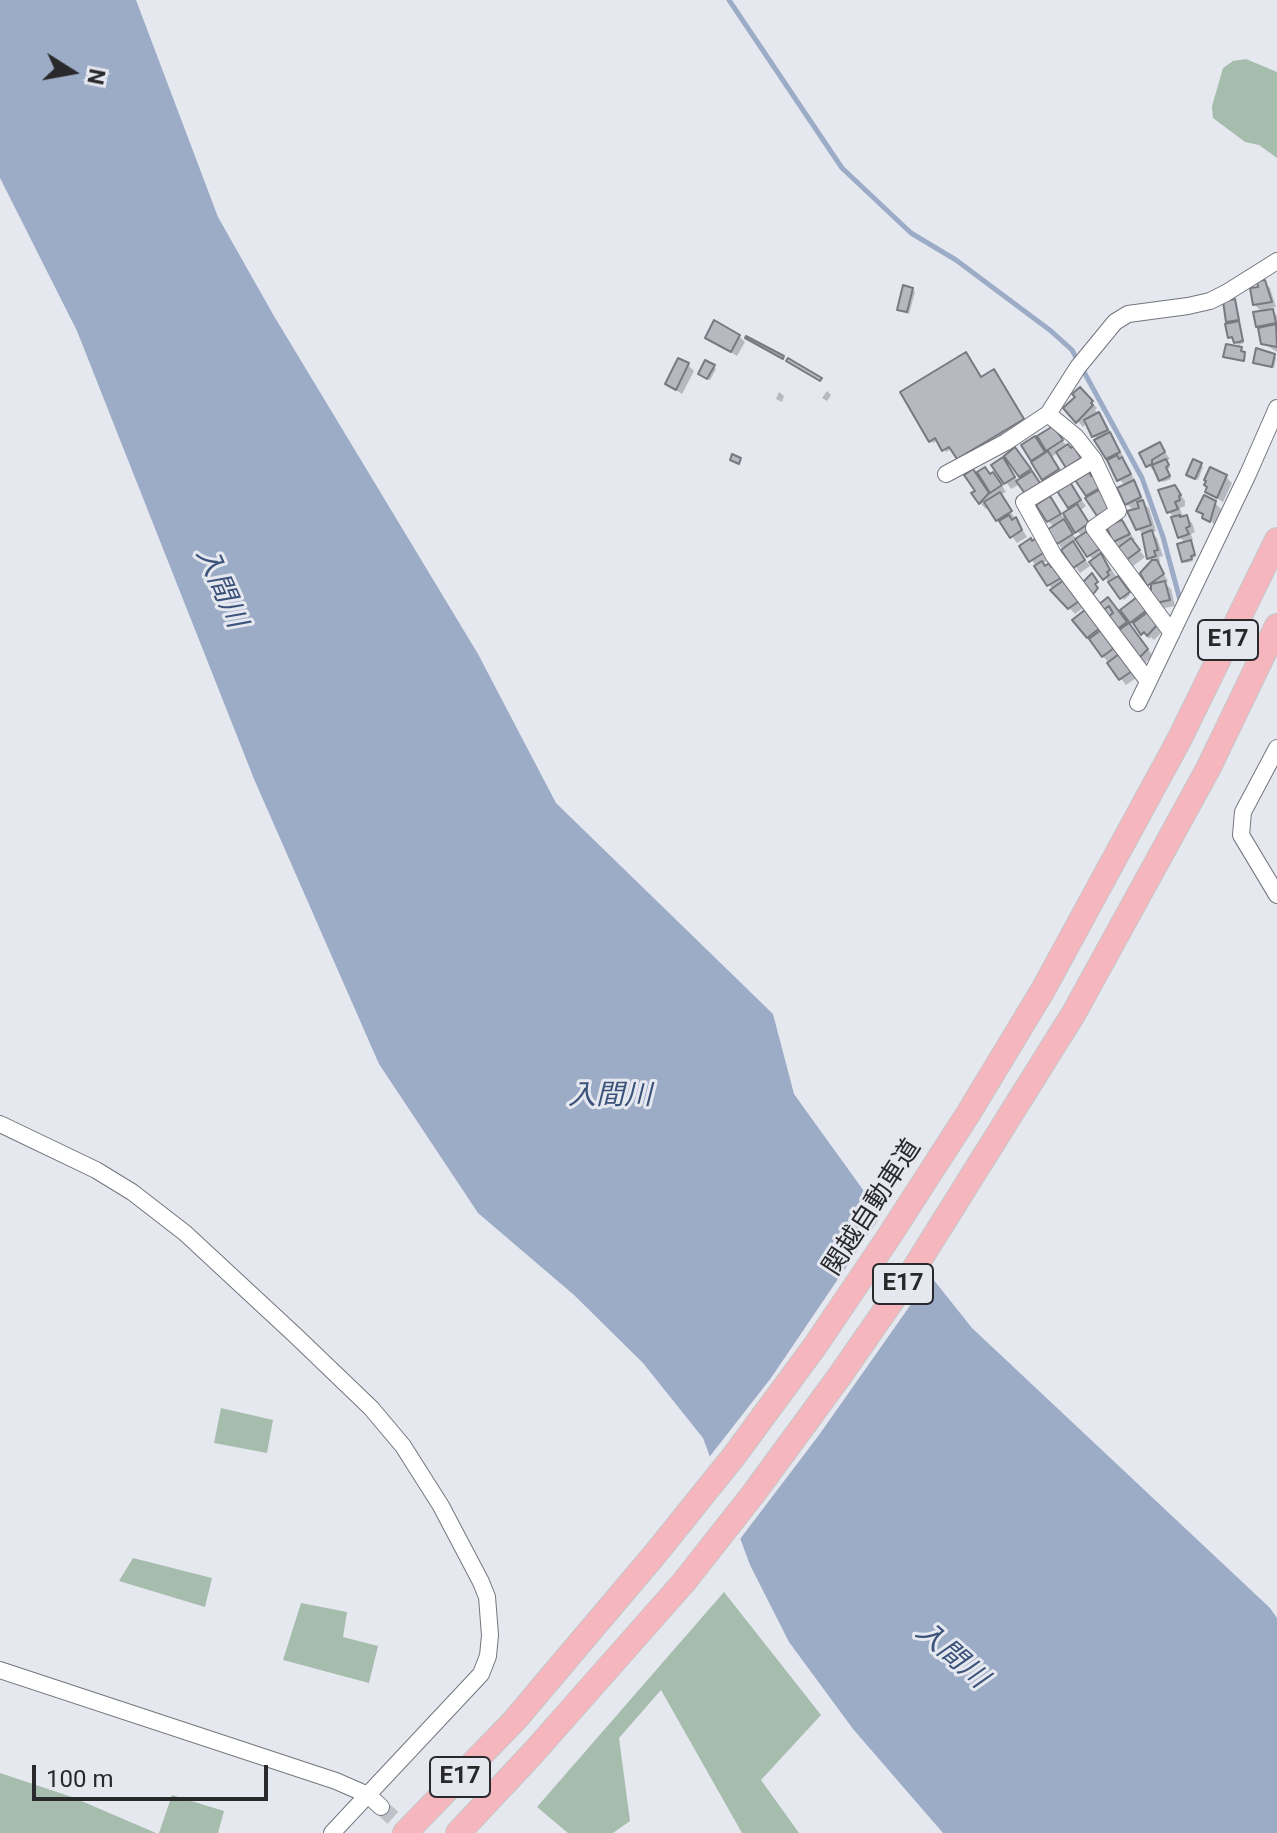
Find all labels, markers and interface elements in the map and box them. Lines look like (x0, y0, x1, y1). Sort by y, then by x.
north arrow (32, 32, 112, 112)
text: N (82, 67, 110, 87)
water label: 入間川 (188, 543, 252, 633)
road number: E17 (1198, 620, 1258, 660)
water label: 入間川 (568, 1080, 652, 1114)
street label: 関越自動車道 (817, 1134, 929, 1282)
road number: E17 (873, 1264, 933, 1304)
water label: 入間川 (908, 1616, 994, 1696)
scale bar (36, 1749, 272, 1799)
road number: E17 (430, 1757, 490, 1797)
text: 100 m (46, 1765, 113, 1793)

